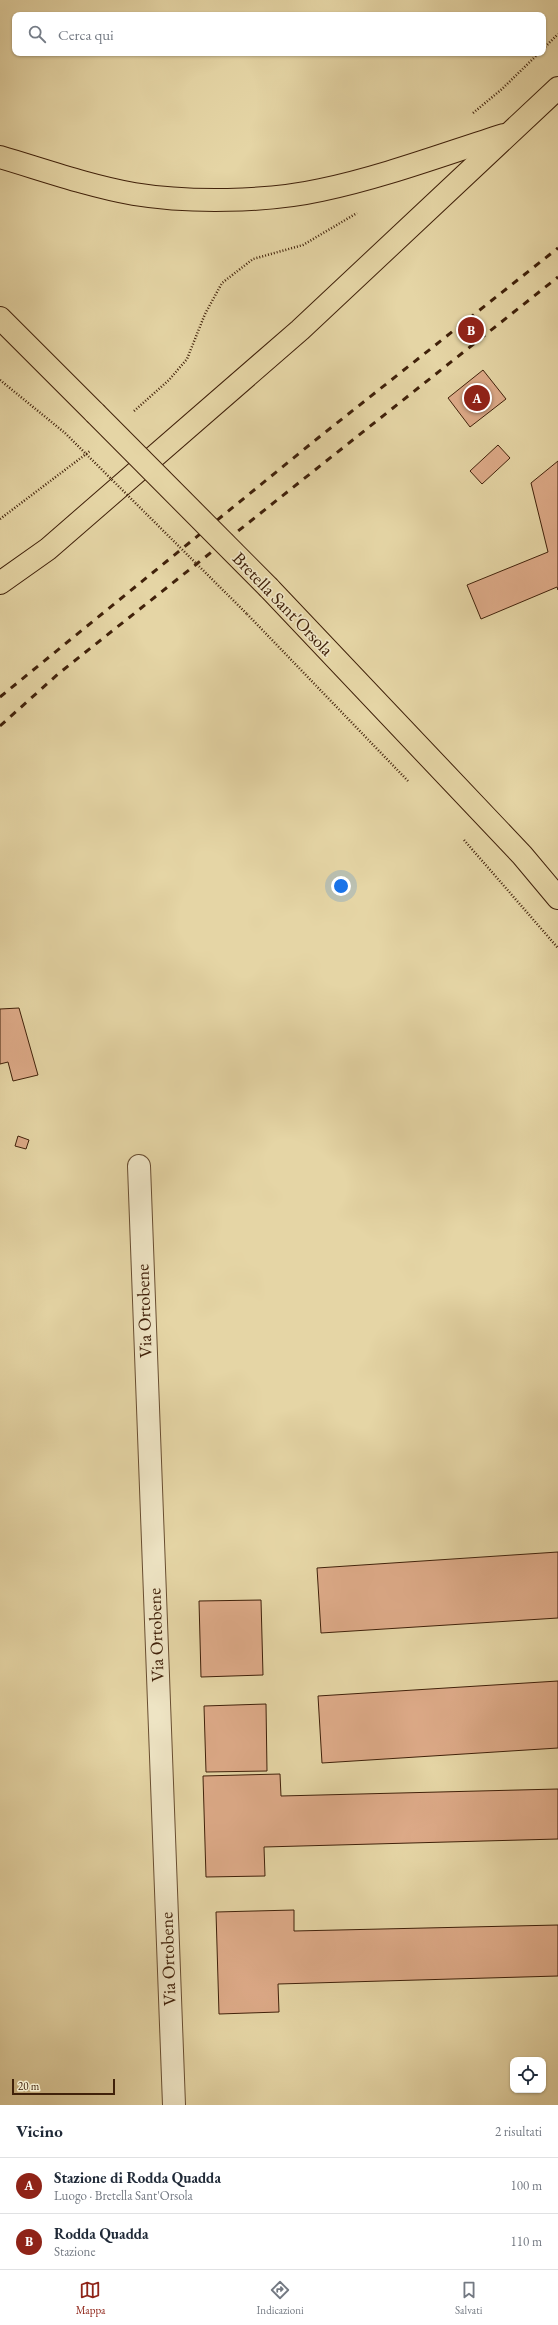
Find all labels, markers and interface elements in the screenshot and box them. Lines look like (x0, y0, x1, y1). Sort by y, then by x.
search box (12, 12, 546, 56)
icon: search (26, 23, 48, 45)
text: Cerca qui (58, 25, 114, 44)
pin: B (458, 315, 484, 345)
pin: A (464, 383, 490, 413)
street label: Bretella Sant'Orsola (228, 547, 339, 661)
your location (331, 876, 351, 896)
street label: Via Ortobene (130, 1264, 157, 1358)
street label: Via Ortobene (142, 1588, 169, 1682)
street label: Via Ortobene (154, 1912, 181, 2006)
map controls (510, 2057, 546, 2093)
button: locate (510, 2057, 546, 2093)
scale bar (12, 2077, 115, 2096)
text: 20 m (18, 2079, 39, 2093)
text: Vicino (16, 2120, 63, 2142)
text: 2 risultati (495, 2123, 542, 2140)
text: Stazione di Rodda Quadda (54, 2168, 221, 2187)
text: A (24, 2177, 34, 2194)
text: 100 m (511, 2177, 542, 2194)
text: Luogo · Bretella Sant'Orsola (54, 2187, 193, 2204)
text: Rodda Quadda (54, 2224, 149, 2243)
text: B (25, 2233, 33, 2250)
text: 110 m (511, 2233, 542, 2250)
text: Stazione (54, 2243, 96, 2260)
tab: Mappa (76, 2279, 105, 2317)
tab: Indicazioni (257, 2279, 304, 2317)
tab: Salvati (455, 2279, 482, 2317)

